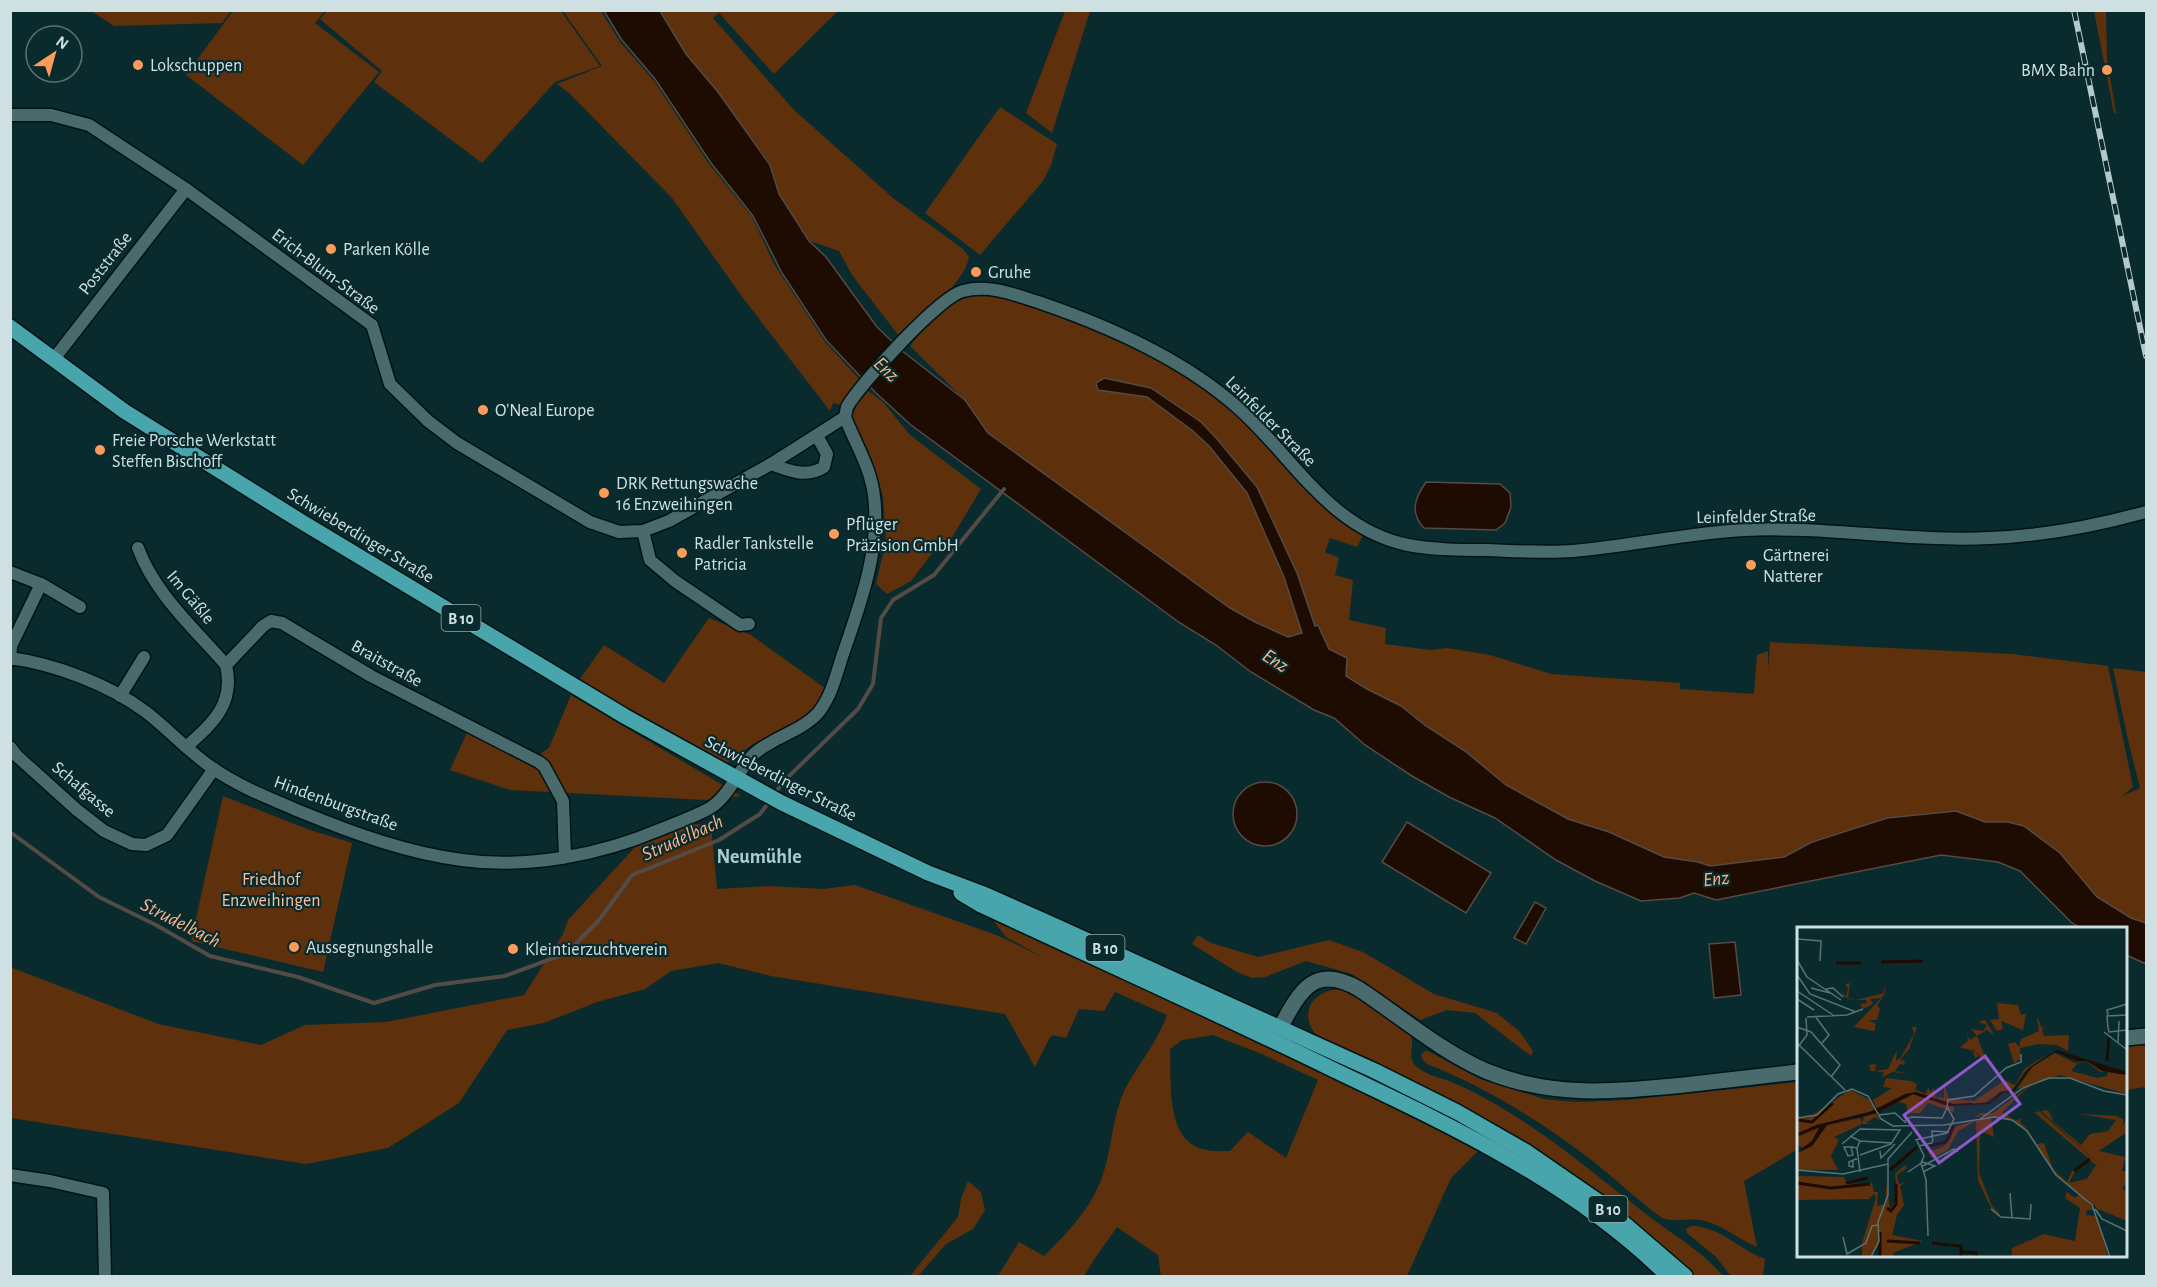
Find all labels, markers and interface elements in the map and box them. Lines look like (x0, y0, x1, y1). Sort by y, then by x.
north arrow (24, 24, 84, 84)
text: N (53, 33, 71, 52)
place label: Lokschuppen (150, 57, 242, 75)
marker: Lokschuppen (131, 58, 145, 72)
place label: BMX Bahn (2021, 62, 2095, 80)
marker: BMX Bahn (2100, 63, 2114, 77)
street label: Erich-Blum-Straße (268, 226, 383, 318)
street label: Poststraße (76, 229, 136, 298)
place label: Parken Kölle (343, 241, 430, 259)
marker: Parken Kölle (324, 242, 338, 256)
place label: Gruhe (988, 264, 1031, 282)
marker: Gruhe (969, 265, 983, 279)
water label: Enz (870, 353, 903, 386)
street label: Leinfelder Straße (1222, 373, 1319, 470)
place label: O'Neal Europe (495, 402, 595, 420)
marker: O'Neal Europe (476, 403, 490, 417)
place label: Freie Porsche Werkstatt Steffen Bischoff (112, 432, 276, 471)
marker: Freie Porsche Werkstatt Steffen Bischoff (93, 443, 107, 457)
place label: DRK Rettungswache 16 Enzweihingen (616, 475, 758, 514)
street label: Schwieberdinger Straße (284, 485, 437, 587)
marker: DRK Rettungswache 16 Enzweihingen (597, 486, 611, 500)
street label: Leinfelder Straße (1696, 507, 1816, 527)
place label: Pflüger Präzision GmbH (846, 516, 959, 555)
marker: Pflüger Präzision GmbH (827, 527, 841, 541)
place label: Radler Tankstelle Patricia (694, 535, 814, 574)
marker: Radler Tankstelle Patricia (675, 546, 689, 560)
place label: Gärtnerei Natterer (1763, 547, 1829, 586)
marker: Gärtnerei Natterer (1744, 558, 1758, 572)
street label: Im Gäßle (163, 567, 218, 628)
road number: B 10 (442, 605, 480, 631)
street label: Braitstraße (348, 637, 425, 691)
water label: Enz (1259, 645, 1292, 676)
street label: Schwieberdinger Straße (702, 733, 859, 825)
street label: Schafgasse (48, 758, 118, 821)
street label: Hindenburgstraße (271, 773, 400, 835)
water label: Strudelbach (639, 811, 726, 865)
district label: Neumühle (716, 847, 802, 867)
water label: Enz (1702, 868, 1730, 890)
park label: Friedhof Enzweihingen (221, 871, 321, 910)
water label: Strudelbach (137, 894, 224, 951)
inset map (1797, 927, 2127, 1257)
road number: B 10 (1086, 935, 1124, 961)
place label: Aussegnungshalle (306, 939, 433, 957)
marker: Aussegnungshalle (287, 940, 301, 954)
place label: Kleintierzuchtverein (525, 941, 667, 959)
marker: Kleintierzuchtverein (506, 942, 520, 956)
road number: B 10 (1588, 1196, 1628, 1222)

